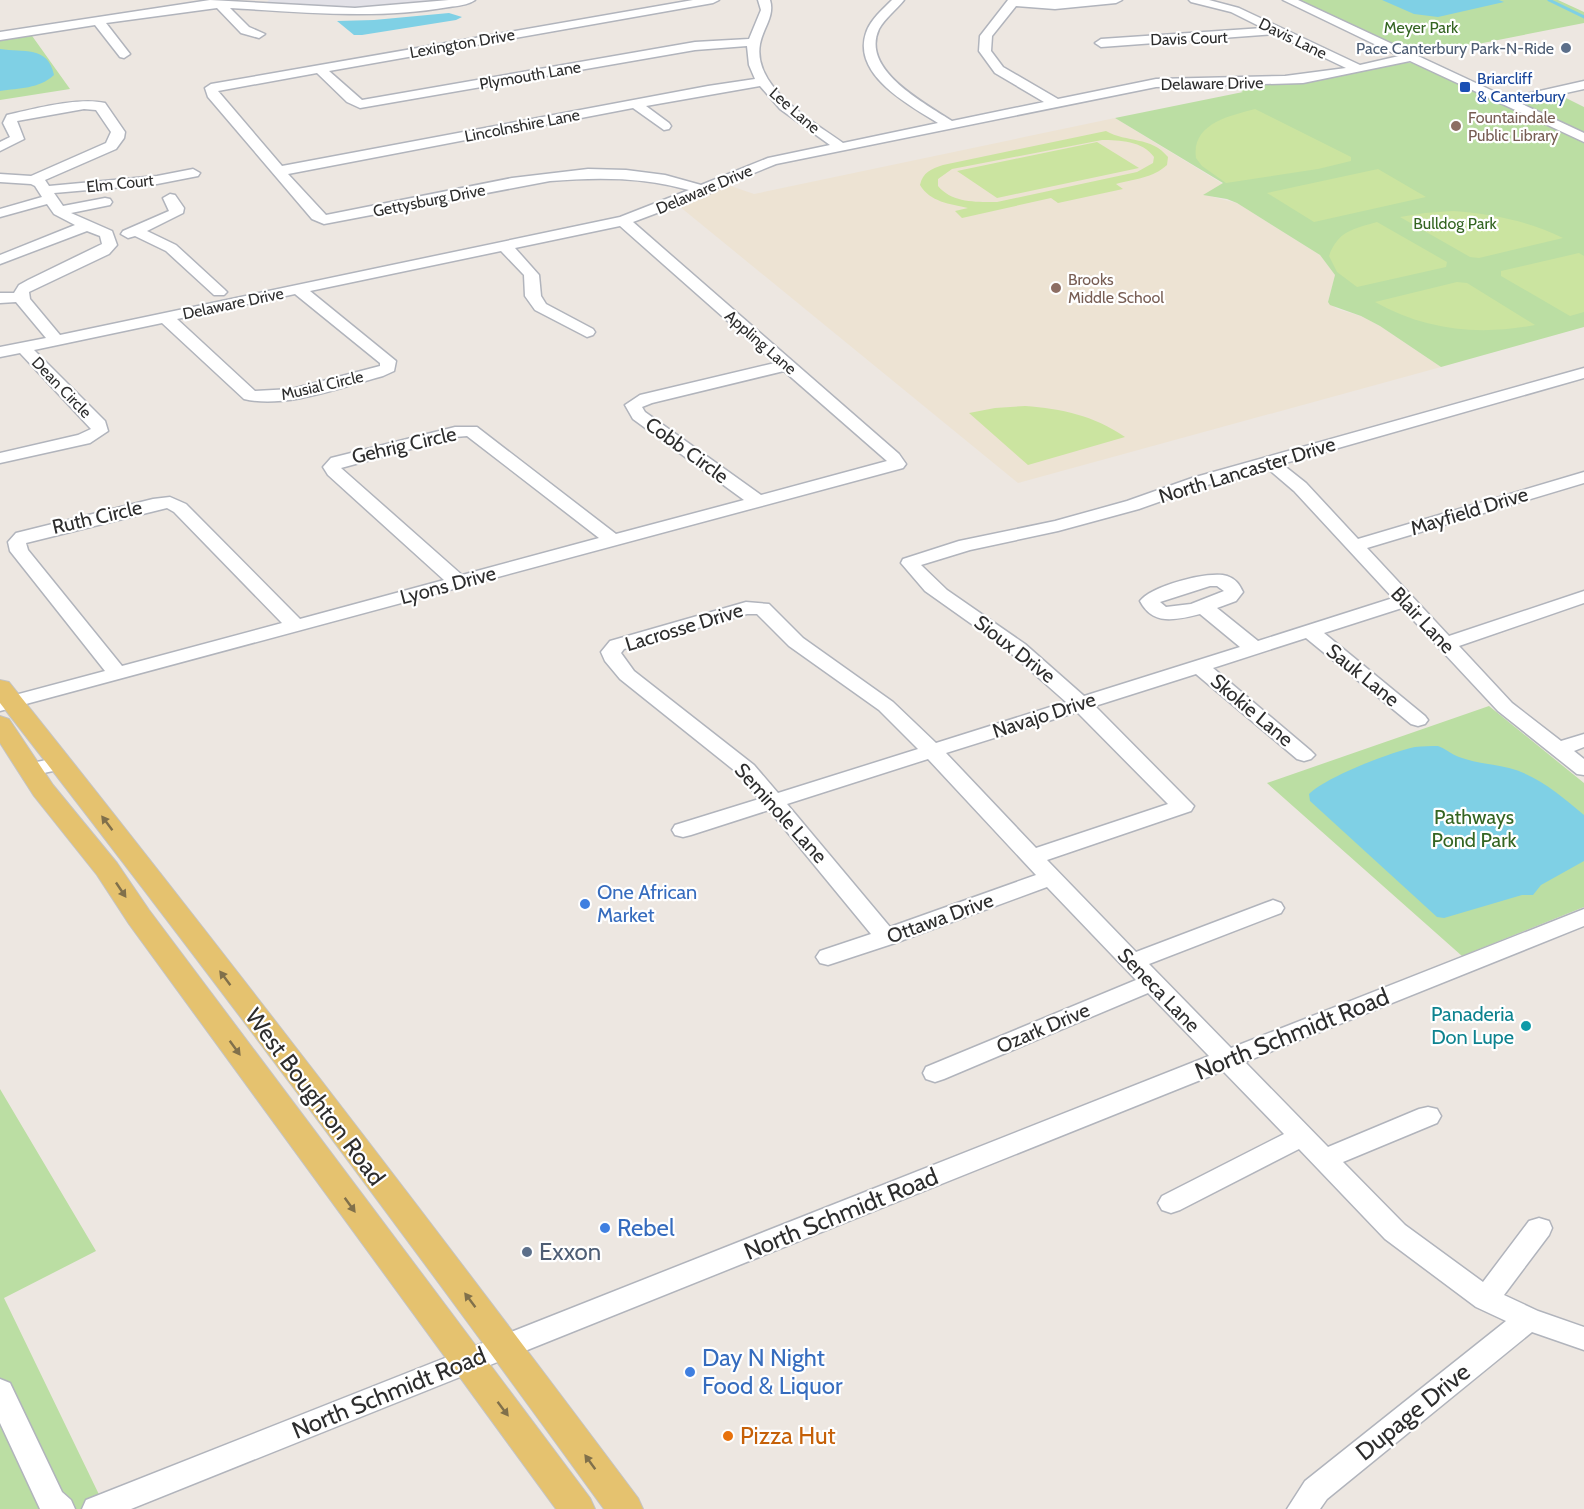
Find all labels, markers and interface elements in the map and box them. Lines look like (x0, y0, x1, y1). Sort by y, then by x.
street label: Davis Lane (1256, 14, 1330, 63)
park label: Meyer Park (1384, 18, 1459, 37)
street label: Lexington Drive (408, 25, 516, 62)
street label: Davis Court (1150, 28, 1229, 49)
place label: Pace Canterbury Park-N-Ride (1356, 39, 1554, 58)
marker: Pace Canterbury Park-N-Ride (1559, 41, 1573, 55)
street label: Plymouth Lane (478, 57, 582, 94)
place label: Briarcliff & Canterbury (1477, 69, 1566, 106)
street label: Delaware Drive (1160, 73, 1264, 94)
marker: Briarcliff & Canterbury (1458, 80, 1472, 94)
street label: Lee Lane (766, 83, 824, 137)
street label: Lincolnshire Lane (463, 105, 581, 146)
place label: Fountaindale Public Library (1468, 108, 1558, 145)
marker: Fountaindale Public Library (1449, 119, 1463, 133)
street label: Delaware Drive (653, 161, 755, 218)
street label: Elm Court (85, 170, 155, 196)
street label: Gettysburg Drive (371, 180, 487, 221)
park label: Bulldog Park (1413, 214, 1498, 233)
place label: Brooks Middle School (1068, 270, 1164, 307)
marker: Brooks Middle School (1049, 281, 1063, 295)
street label: Delaware Drive (181, 284, 285, 323)
street label: Appling Lane (721, 306, 800, 378)
street label: Dean Circle (28, 353, 95, 422)
street label: Musial Circle (279, 367, 365, 404)
street label: Cobb Circle (641, 412, 733, 488)
street label: Gehrig Circle (349, 421, 459, 469)
street label: North Lancaster Drive (1156, 432, 1338, 508)
street label: Mayfield Drive (1407, 482, 1531, 540)
street label: Ruth Circle (50, 495, 144, 539)
street label: Lyons Drive (397, 561, 499, 609)
street label: Blair Lane (1386, 582, 1460, 658)
street label: Lacrosse Drive (622, 598, 746, 656)
street label: Sioux Drive (970, 610, 1060, 688)
street label: Sauk Lane (1322, 639, 1404, 711)
street label: Skokie Lane (1206, 669, 1298, 751)
street label: Navajo Drive (989, 687, 1099, 743)
street label: Seminole Lane (730, 758, 832, 868)
park label: Pathways Pond Park (1432, 805, 1517, 852)
one-way arrow (101, 815, 113, 831)
place label: One African Market (597, 880, 697, 927)
one-way arrow (115, 882, 126, 898)
street label: Ottawa Drive (883, 888, 997, 948)
marker: One African Market (578, 897, 592, 911)
street label: Seneca Lane (1113, 943, 1205, 1037)
one-way arrow (218, 970, 231, 986)
street label: North Schmidt Road (1191, 981, 1393, 1086)
street label: Ozark Drive (993, 998, 1093, 1058)
street label: West Boughton Road (239, 1002, 392, 1191)
place label: Panaderia Don Lupe (1431, 1002, 1514, 1049)
marker: Panaderia Don Lupe (1519, 1019, 1533, 1033)
one-way arrow (229, 1039, 241, 1055)
street label: North Schmidt Road (740, 1161, 942, 1266)
one-way arrow (344, 1197, 356, 1212)
place label: Rebel (617, 1213, 675, 1242)
marker: Rebel (598, 1221, 612, 1235)
place label: Exxon (539, 1237, 601, 1266)
marker: Exxon (520, 1245, 534, 1259)
one-way arrow (465, 1293, 477, 1308)
street label: North Schmidt Road (288, 1340, 490, 1445)
place label: Day N Night Food & Liquor (702, 1343, 843, 1400)
street label: Dupage Drive (1350, 1357, 1476, 1466)
marker: Day N Night Food & Liquor (683, 1365, 697, 1379)
one-way arrow (497, 1400, 509, 1416)
place label: Pizza Hut (740, 1421, 836, 1450)
marker: Pizza Hut (721, 1429, 735, 1443)
one-way arrow (585, 1454, 597, 1469)

